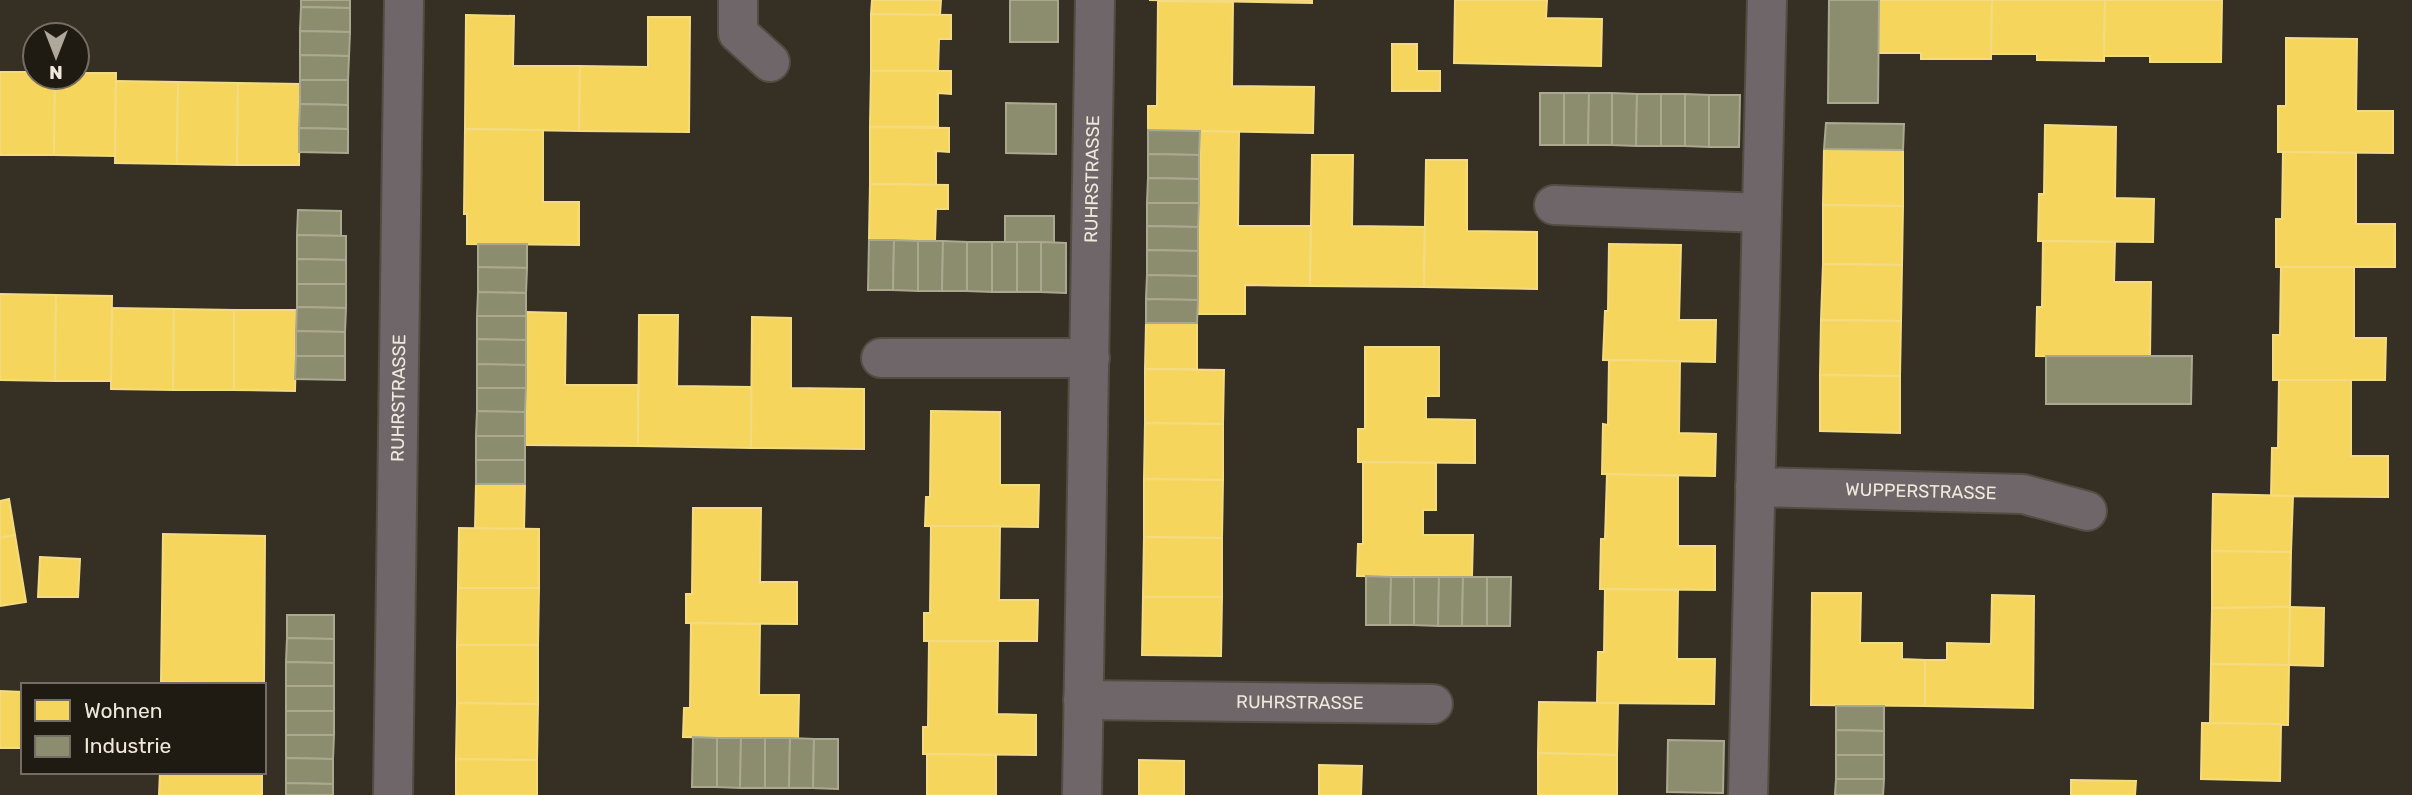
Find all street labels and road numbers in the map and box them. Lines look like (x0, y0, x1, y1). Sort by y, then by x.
street label: RUHRSTRASSE (1080, 115, 1104, 243)
street label: RUHRSTRASSE (387, 334, 410, 462)
street label: WUPPERSTRASSE (1845, 478, 1997, 504)
street label: RUHRSTRASSE (1236, 691, 1364, 714)

